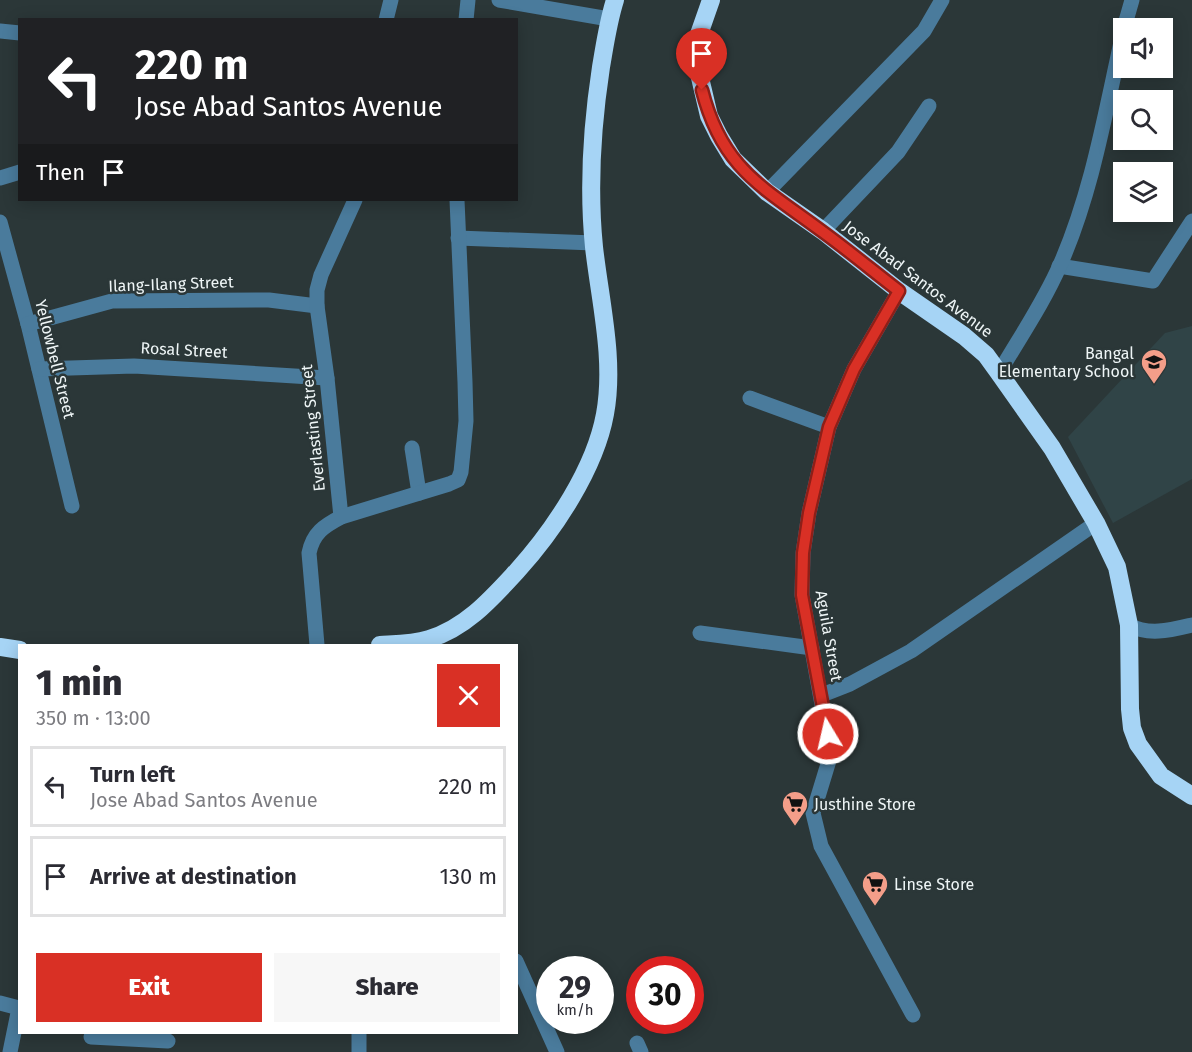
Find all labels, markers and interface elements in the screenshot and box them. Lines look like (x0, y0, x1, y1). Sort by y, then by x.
map controls (1113, 18, 1173, 222)
button: sound (1113, 18, 1173, 78)
pin (676, 28, 727, 90)
icon: arrive (685, 37, 718, 70)
text: 220 m (135, 40, 248, 90)
icon: left (36, 42, 114, 120)
button: search (1113, 90, 1173, 150)
text: Jose Abad Santos Avenue (135, 91, 442, 123)
icon: arrive (97, 156, 130, 189)
text: Then (36, 159, 85, 186)
button: layers (1113, 162, 1173, 222)
street label: Jose Abad Santos Avenue (840, 217, 996, 341)
street label: Ilang-Ilang Street (108, 272, 234, 296)
street label: Yellowbell Street (31, 298, 79, 421)
street label: Rosal Street (140, 338, 228, 362)
place label: Bangal Elementary School (999, 344, 1134, 381)
school or university icon: Bangal Elementary School (1139, 347, 1169, 385)
street label: Everlasting Street (297, 364, 329, 492)
street label: Aguila Street (812, 589, 846, 683)
text: 1 min (36, 661, 122, 705)
button: close (437, 664, 500, 727)
position arrow (796, 702, 860, 766)
text: 350 m · 13:00 (36, 706, 151, 730)
text: Turn left (90, 761, 175, 788)
icon: left (39, 770, 72, 803)
text: 220 m (438, 773, 497, 800)
text: Jose Abad Santos Avenue (90, 788, 318, 812)
supermarket icon: Justhine Store (780, 789, 810, 827)
place label: Justhine Store (814, 795, 916, 814)
icon: arrive (39, 860, 72, 893)
text: Arrive at destination (90, 863, 297, 890)
text: 130 m (440, 863, 497, 890)
supermarket icon: Linse Store (860, 869, 890, 907)
place label: Linse Store (894, 875, 974, 894)
button: Exit (36, 953, 262, 1022)
button: Share (274, 953, 500, 1022)
speed limit sign: 30 (626, 956, 704, 1034)
text: 29 (559, 970, 591, 1006)
text: km/h (556, 1001, 594, 1019)

